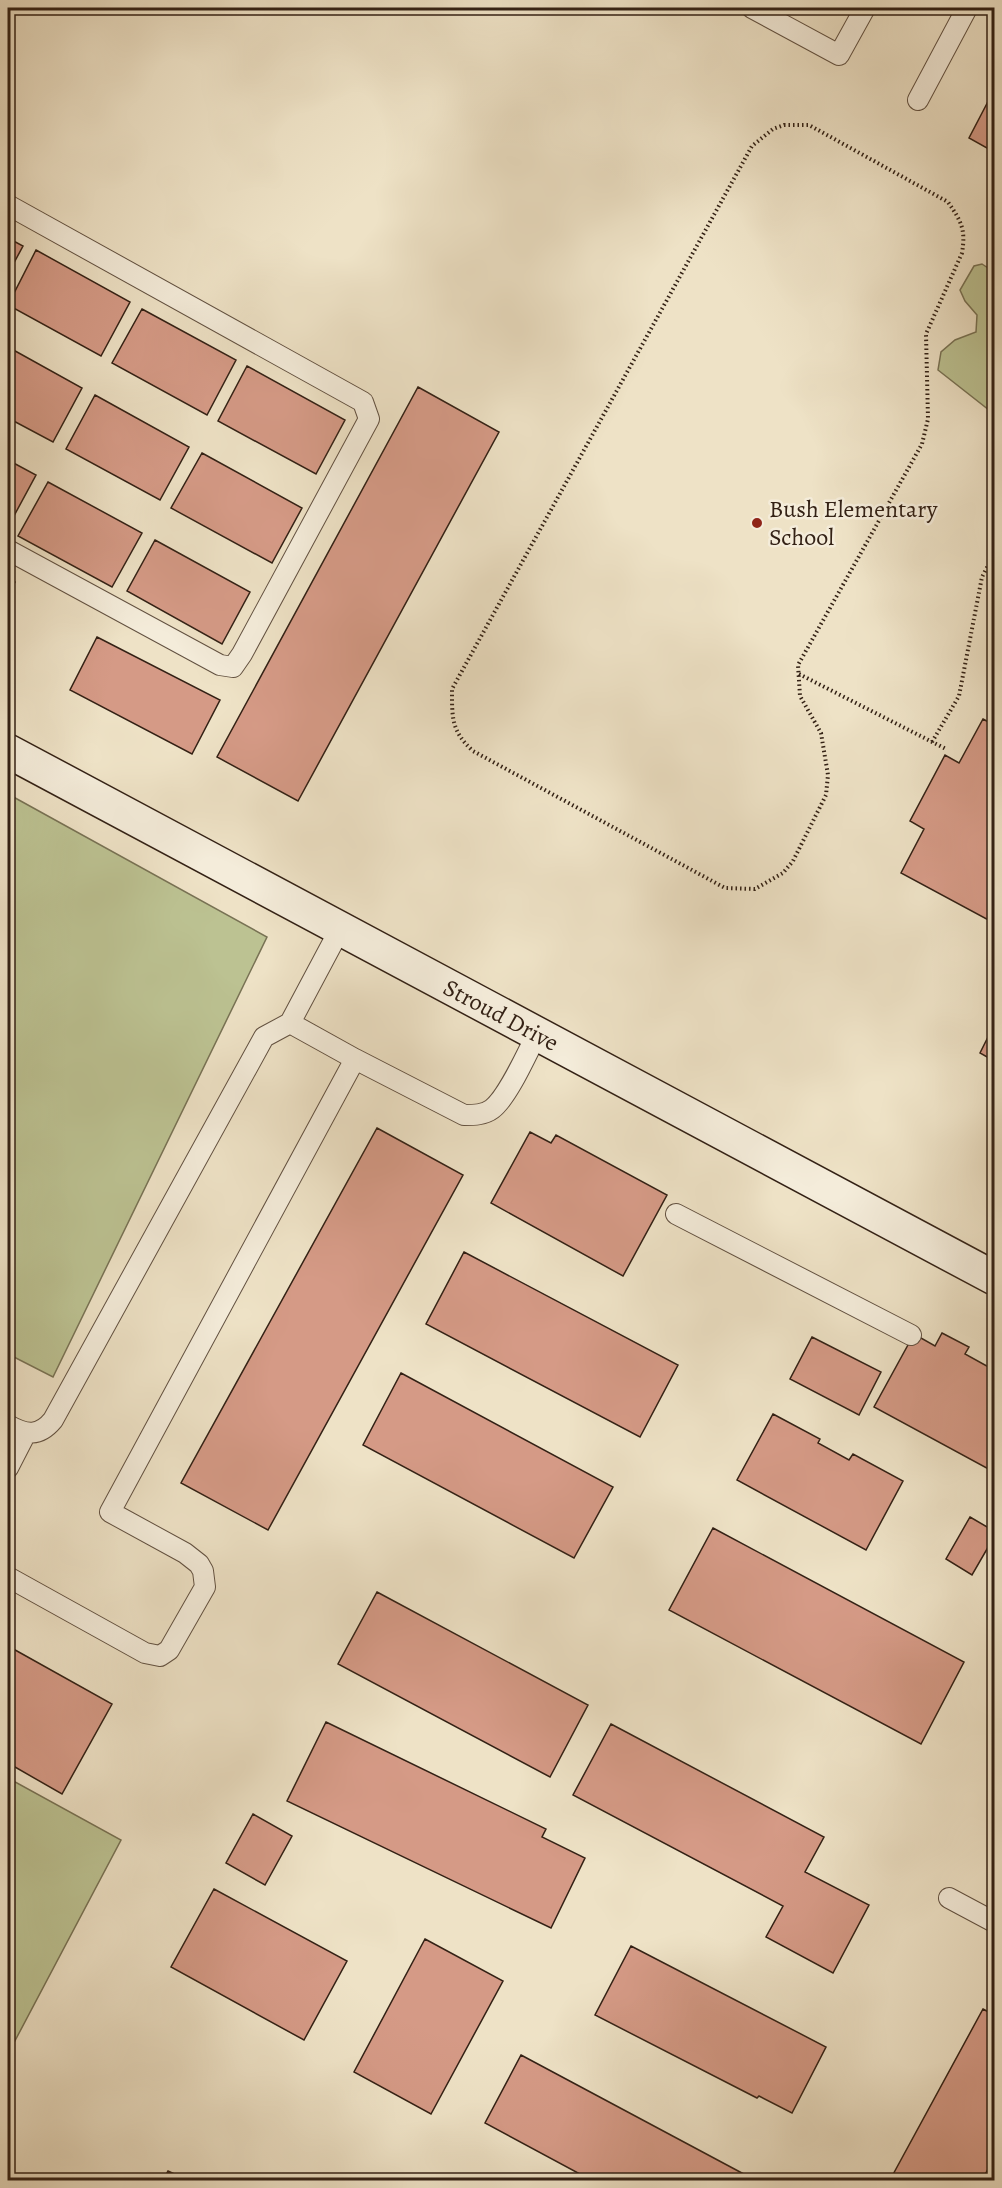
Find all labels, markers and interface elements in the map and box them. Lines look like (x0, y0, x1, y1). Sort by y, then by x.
place label: Bush Elementary School (769, 493, 938, 553)
marker: Bush Elementary School (750, 516, 764, 530)
street label: Stroud Drive (438, 971, 564, 1059)

